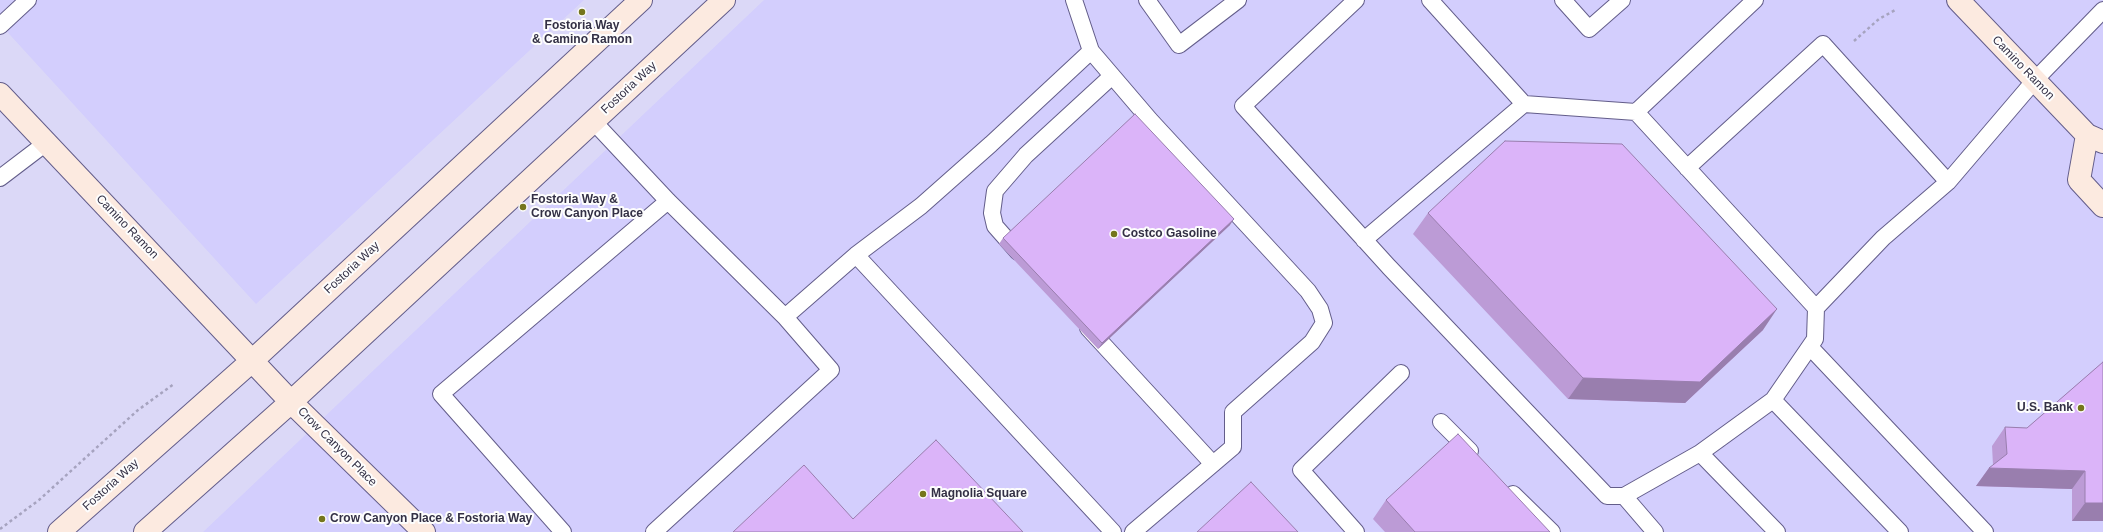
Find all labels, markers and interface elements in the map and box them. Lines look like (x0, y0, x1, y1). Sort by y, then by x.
marker: Fostoria Way & Camino Ramon (577, 7, 587, 17)
place label: Fostoria Way & Camino Ramon (532, 19, 632, 47)
street label: Camino Ramon (1989, 33, 2057, 103)
street label: Fostoria Way (598, 59, 660, 117)
street label: Camino Ramon (93, 192, 161, 262)
place label: Fostoria Way & Crow Canyon Place (531, 193, 643, 221)
marker: Fostoria Way & Crow Canyon Place (518, 202, 528, 212)
place label: Costco Gasoline (1122, 227, 1217, 241)
marker: Costco Gasoline (1109, 229, 1119, 239)
street label: Fostoria Way (321, 239, 383, 297)
place label: U.S. Bank (2017, 401, 2073, 415)
marker: U.S. Bank (2076, 403, 2086, 413)
street label: Crow Canyon Place (294, 404, 380, 490)
street label: Fostoria Way (80, 456, 142, 514)
place label: Magnolia Square (931, 487, 1027, 501)
marker: Magnolia Square (918, 489, 928, 499)
place label: Crow Canyon Place & Fostoria Way (330, 512, 532, 526)
marker: Crow Canyon Place & Fostoria Way (317, 514, 327, 524)

